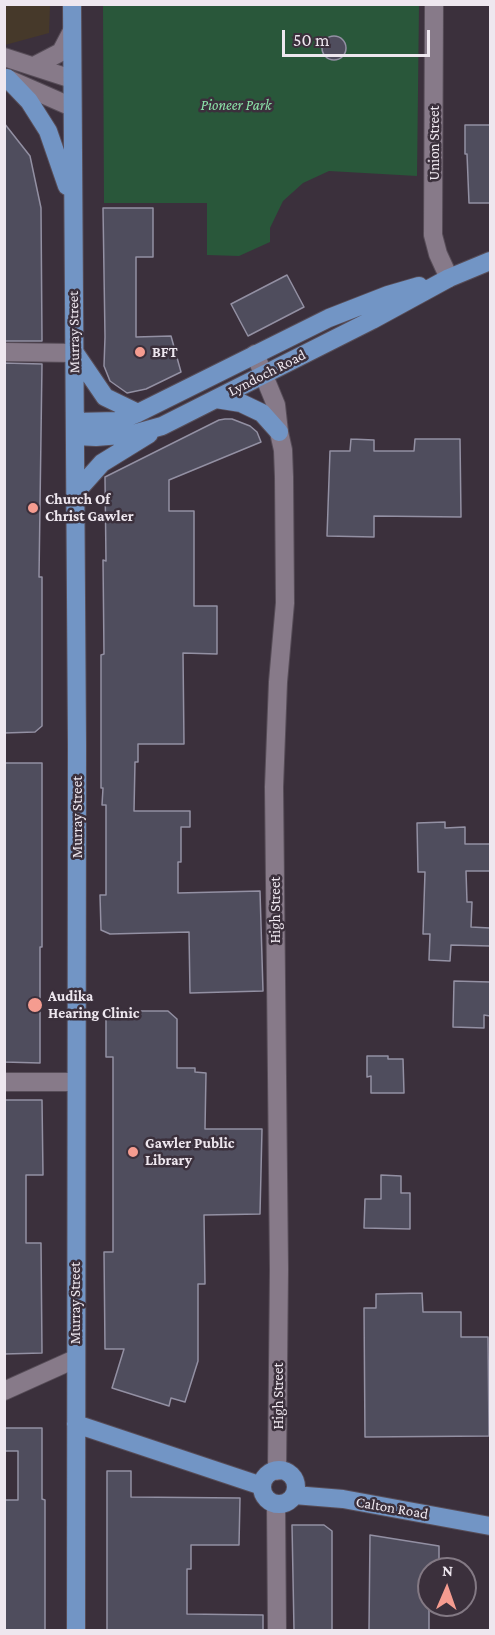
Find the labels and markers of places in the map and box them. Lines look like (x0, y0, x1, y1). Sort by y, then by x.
place label: BFT (152, 343, 178, 361)
marker: BFT (133, 345, 147, 359)
place label: Church Of Christ Gawler (45, 490, 134, 525)
marker: Church Of Christ Gawler (26, 501, 40, 515)
place label: Audika Hearing Clinic (48, 987, 140, 1022)
marker: Audika Hearing Clinic (26, 996, 44, 1014)
place label: Gawler Public Library (145, 1134, 234, 1169)
marker: Gawler Public Library (126, 1145, 140, 1159)

